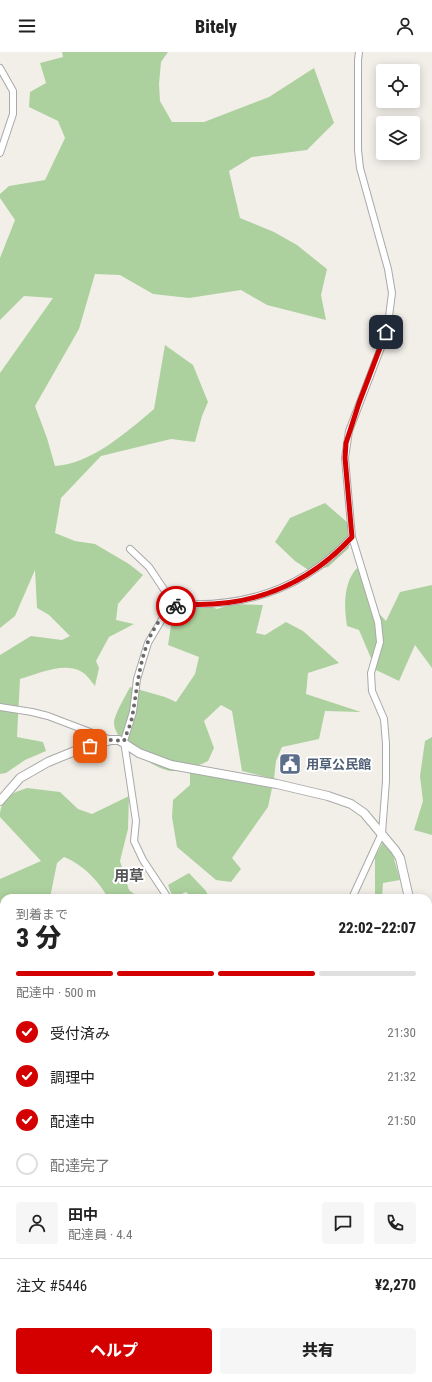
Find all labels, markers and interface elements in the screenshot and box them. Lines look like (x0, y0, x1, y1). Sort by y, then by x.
icon: menu (16, 15, 38, 37)
icon: person (394, 15, 416, 37)
text: Bitely (195, 16, 237, 37)
map controls (376, 64, 420, 160)
button: locate (376, 64, 420, 108)
button: layers (376, 116, 420, 160)
pin (369, 315, 403, 349)
icon: home (375, 321, 397, 343)
courier (156, 586, 196, 626)
icon: bike (165, 595, 187, 617)
pin (73, 729, 107, 763)
icon: bag (79, 735, 101, 757)
public building icon: 用草公民館 (277, 751, 303, 777)
place label: 用草公民館 (306, 757, 371, 772)
district label: 用草 (114, 867, 144, 885)
text: 到着まで (16, 907, 68, 922)
text: 22:02–22:07 (338, 919, 416, 937)
text: 3 分 (16, 923, 61, 953)
text: 配達中 · 500 m (16, 985, 96, 1000)
icon: check (16, 1021, 38, 1043)
text: 受付済み (50, 1025, 110, 1043)
text: 21:30 (387, 1025, 416, 1040)
icon: check (16, 1065, 38, 1087)
text: 調理中 (50, 1069, 95, 1087)
text: 21:32 (387, 1069, 416, 1084)
icon: check (16, 1109, 38, 1131)
text: 配達中 (50, 1113, 95, 1131)
text: 21:50 (387, 1113, 416, 1128)
text: 配達完了 (50, 1157, 110, 1175)
button: person (16, 1202, 58, 1244)
button: chat (322, 1202, 364, 1244)
button: phone (374, 1202, 416, 1244)
text: 田中 (68, 1206, 98, 1224)
text: 配達員 · 4.4 (68, 1227, 132, 1242)
text: ¥2,270 (375, 1276, 416, 1294)
text: 注文 #5446 (16, 1277, 87, 1295)
button: ヘルプ (16, 1328, 212, 1374)
button: 共有 (220, 1328, 416, 1374)

